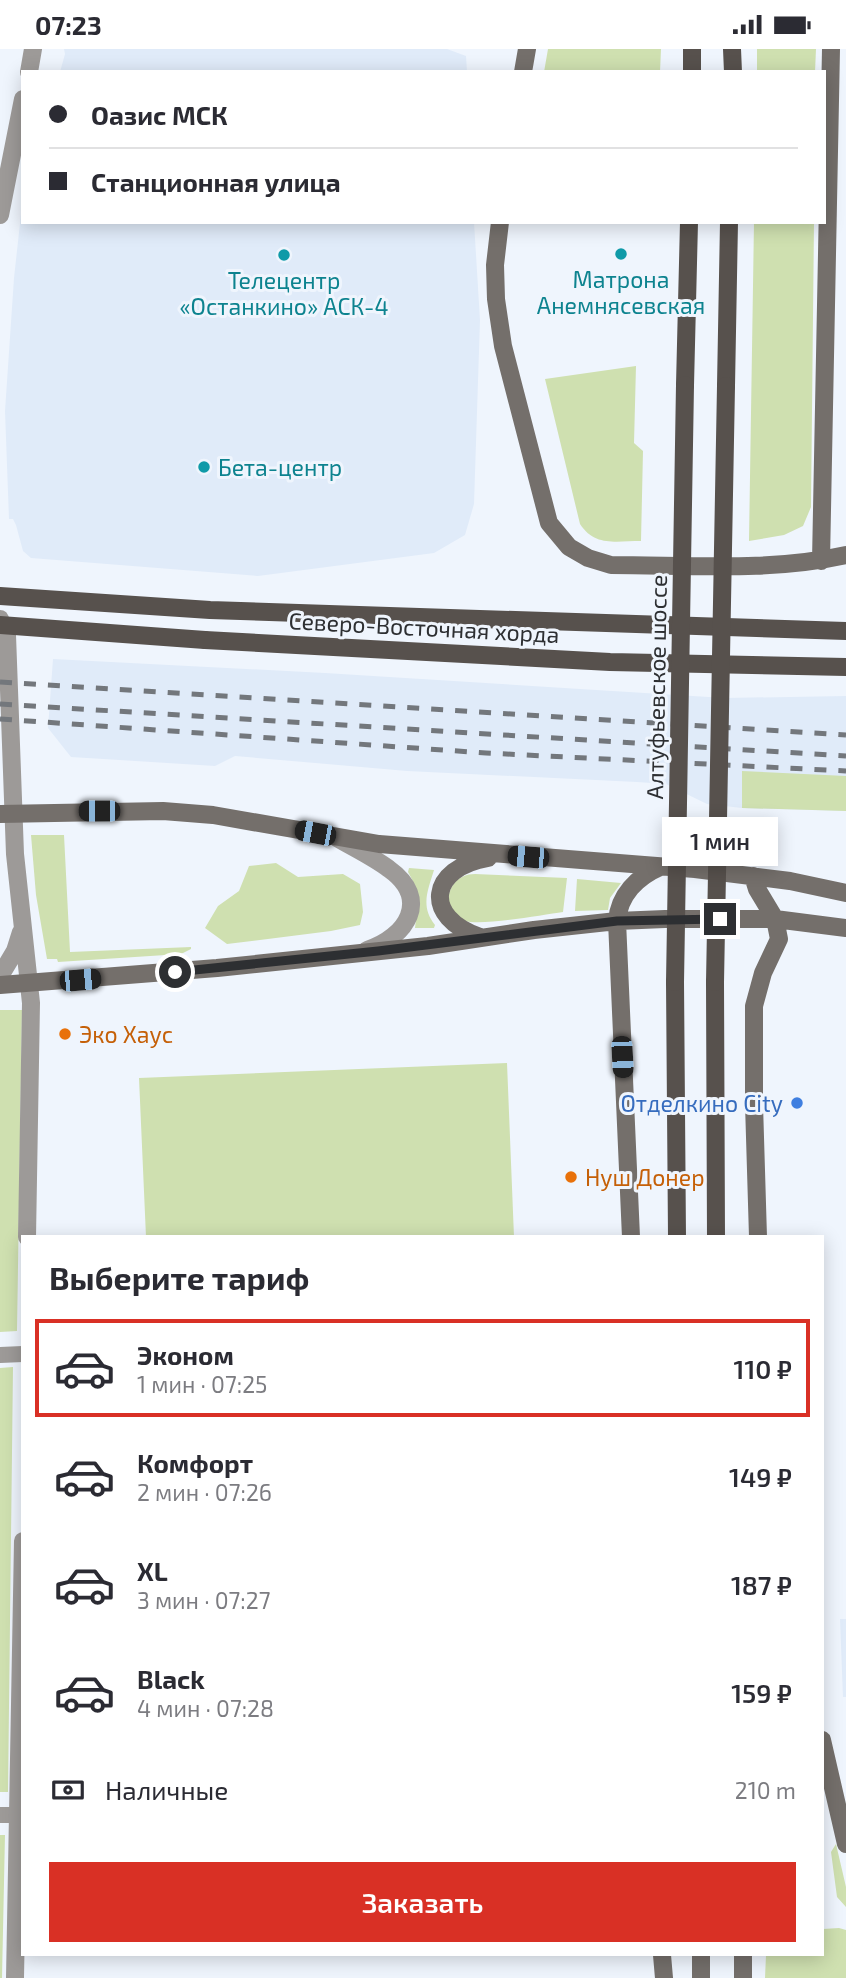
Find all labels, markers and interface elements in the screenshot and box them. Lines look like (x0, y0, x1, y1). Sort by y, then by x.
text: 07:23 (35, 9, 102, 40)
text: Оазис МСК (91, 99, 228, 130)
text: Станционная улица (91, 166, 341, 197)
marker: Матрона Анемнясевская (613, 246, 629, 262)
marker: Телецентр «Останкино» АСК-4 (276, 247, 292, 263)
place label: Матрона Анемнясевская (537, 265, 705, 319)
place label: Телецентр «Останкино» АСК-4 (179, 266, 389, 320)
place label: Бета-центр (218, 453, 342, 481)
marker: Бета-центр (196, 459, 212, 475)
street label: Алтуфьевское шоссе (640, 574, 673, 800)
street label: Северо-Восточная хорда (288, 606, 560, 648)
car (79, 801, 121, 822)
callout: 1 мин (662, 817, 778, 867)
car (293, 819, 338, 847)
text: 1 мин (690, 827, 750, 855)
car (507, 845, 550, 869)
route end (704, 903, 736, 935)
route start (159, 956, 191, 988)
car (59, 968, 102, 992)
place label: Эко Хаус (79, 1020, 173, 1049)
marker: Эко Хаус (57, 1026, 73, 1042)
car (611, 1035, 634, 1079)
place label: Отделкино City (620, 1089, 783, 1117)
marker: Отделкино City (789, 1095, 805, 1111)
place label: Нуш Донер (585, 1163, 705, 1192)
marker: Нуш Донер (563, 1169, 579, 1185)
text: Выберите тариф (49, 1258, 309, 1296)
icon: car (53, 1337, 116, 1400)
text: Эконом (137, 1339, 234, 1370)
text: 110 ₽ (734, 1353, 792, 1384)
text: 1 мин · 07:25 (137, 1370, 267, 1398)
icon: car (53, 1445, 116, 1508)
text: Комфорт (137, 1447, 253, 1478)
text: 149 ₽ (729, 1461, 792, 1492)
text: 2 мин · 07:26 (137, 1478, 272, 1506)
icon: car (53, 1553, 116, 1616)
text: XL (137, 1555, 168, 1586)
text: 187 ₽ (731, 1569, 792, 1600)
text: 3 мин · 07:27 (137, 1586, 270, 1614)
icon: car (53, 1661, 116, 1724)
text: Black (137, 1663, 205, 1694)
text: 159 ₽ (731, 1677, 792, 1708)
text: 4 мин · 07:28 (137, 1694, 274, 1722)
icon: cash (49, 1771, 87, 1809)
text: Наличные (105, 1774, 228, 1805)
text: 210 m (735, 1776, 796, 1804)
button: Заказать (49, 1862, 796, 1942)

